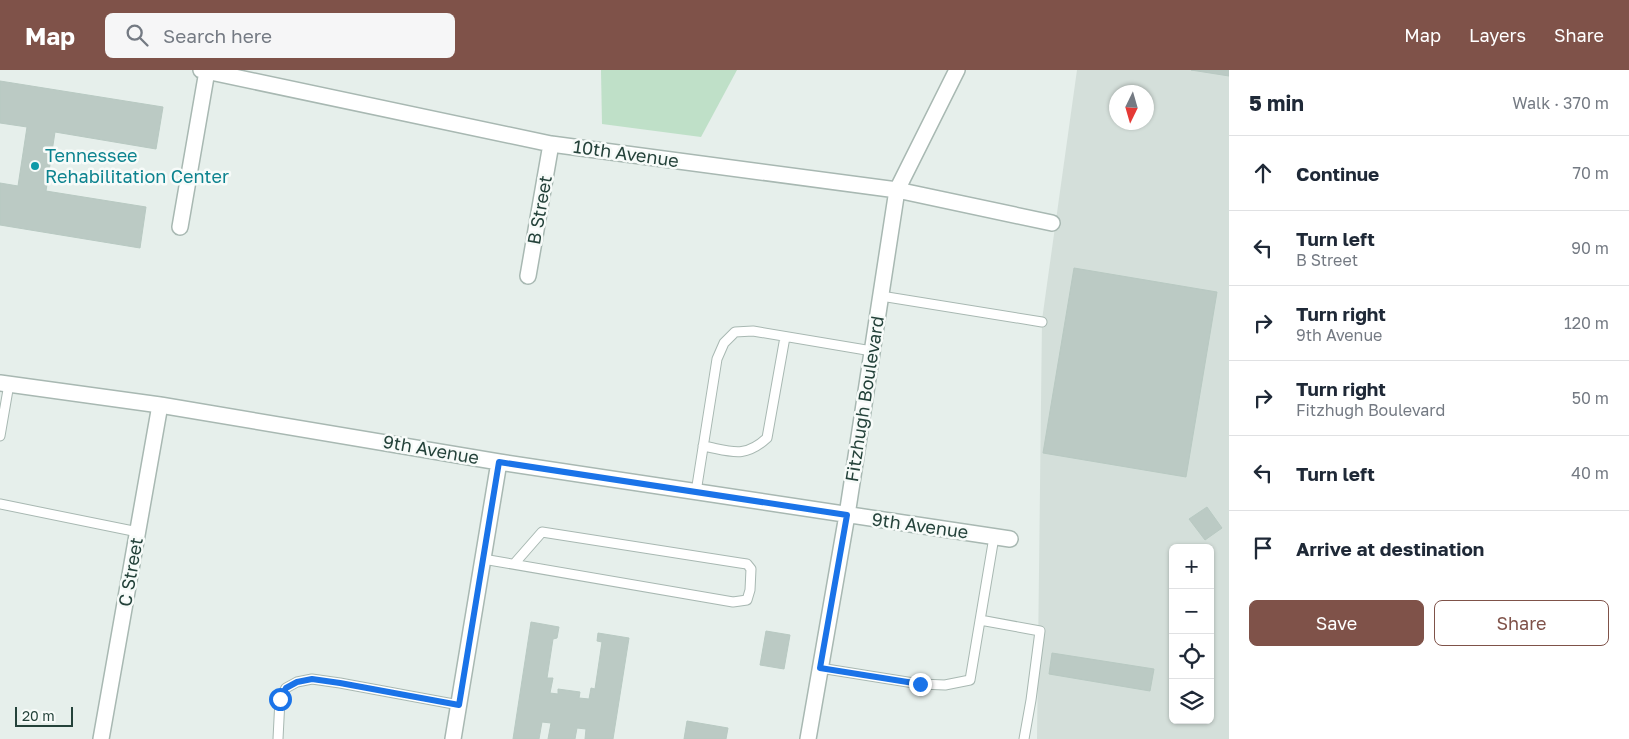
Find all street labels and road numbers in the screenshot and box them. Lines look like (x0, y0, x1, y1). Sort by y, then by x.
street label: 10th Avenue (572, 135, 680, 171)
street label: B Street (522, 174, 556, 246)
street label: Fitzhugh Boulevard (840, 314, 888, 483)
street label: 9th Avenue (381, 430, 481, 468)
street label: 9th Avenue (870, 507, 970, 543)
street label: C Street (113, 535, 147, 608)

